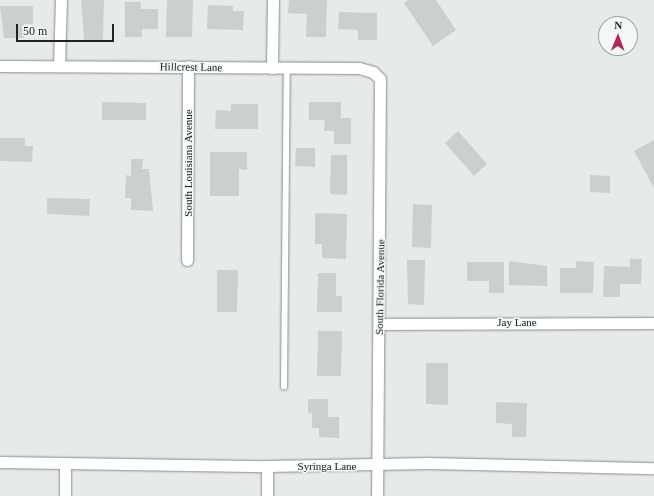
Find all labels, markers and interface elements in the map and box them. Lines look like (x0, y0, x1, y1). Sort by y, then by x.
scale bar (18, 16, 116, 42)
north arrow (598, 16, 638, 56)
text: N (614, 19, 622, 31)
text: 50 m (23, 24, 47, 38)
street label: Hillcrest Lane (160, 60, 222, 74)
street label: South Louisiana Avenue (181, 109, 195, 217)
street label: South Florida Avenue (373, 239, 387, 335)
street label: Jay Lane (497, 315, 537, 329)
street label: Syringa Lane (298, 459, 356, 473)

